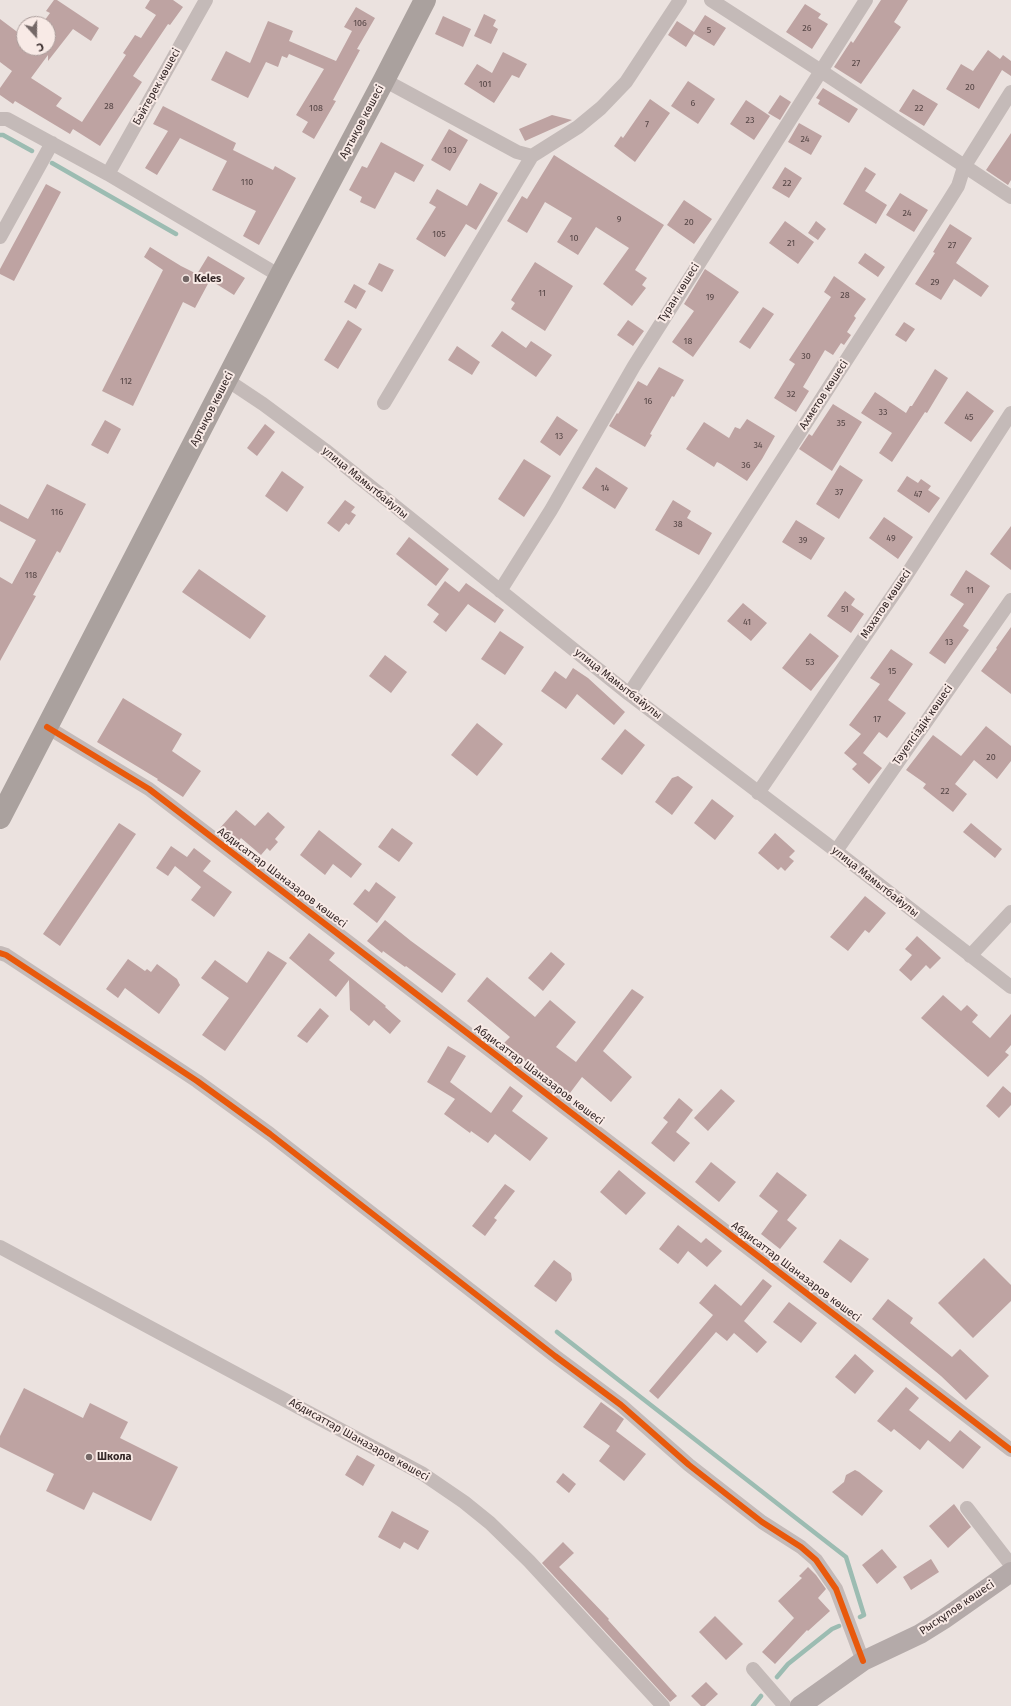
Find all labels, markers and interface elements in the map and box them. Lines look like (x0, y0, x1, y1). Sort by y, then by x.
north arrow (16, 16, 56, 56)
house number: 106 (353, 18, 367, 28)
house number: 26 (802, 23, 812, 33)
house number: 5 (707, 25, 711, 35)
text: С (35, 40, 45, 54)
street label: Бәйтерек көшесі (130, 46, 184, 128)
house number: 27 (852, 58, 860, 68)
house number: 101 (479, 79, 491, 89)
house number: 20 (965, 82, 975, 92)
street label: Артықов көшесі (337, 83, 387, 161)
house number: 6 (691, 98, 695, 108)
house number: 28 (104, 101, 114, 111)
house number: 108 (309, 103, 323, 113)
house number: 22 (915, 103, 923, 113)
house number: 23 (746, 115, 754, 125)
house number: 7 (645, 119, 649, 129)
house number: 24 (801, 134, 809, 144)
house number: 103 (443, 145, 457, 155)
house number: 110 (241, 177, 253, 187)
house number: 22 (783, 178, 791, 188)
house number: 24 (903, 208, 911, 218)
house number: 9 (617, 214, 621, 224)
house number: 20 (684, 217, 694, 227)
house number: 105 (432, 229, 446, 239)
house number: 10 (570, 233, 578, 243)
house number: 21 (787, 238, 795, 248)
house number: 27 (948, 240, 956, 250)
street label: Тұран көшесі (655, 261, 703, 325)
place label: Keles (194, 272, 221, 286)
marker: Keles (181, 274, 191, 284)
house number: 29 (930, 277, 940, 287)
house number: 11 (538, 288, 546, 298)
house number: 28 (840, 290, 850, 300)
house number: 19 (706, 292, 714, 302)
house number: 18 (684, 336, 692, 346)
house number: 30 (801, 351, 811, 361)
street label: Ахметов көшесі (797, 358, 851, 432)
street label: Артықов көшесі (188, 370, 236, 448)
house number: 112 (120, 376, 132, 386)
house number: 32 (787, 389, 795, 399)
house number: 16 (644, 396, 652, 406)
house number: 33 (879, 407, 887, 417)
house number: 45 (964, 412, 974, 422)
house number: 35 (837, 418, 845, 428)
house number: 13 (555, 431, 563, 441)
house number: 34 (753, 440, 763, 450)
street label: улица Мамытбайулы (319, 444, 411, 522)
house number: 36 (741, 460, 751, 470)
house number: 14 (601, 483, 609, 493)
house number: 37 (835, 487, 843, 497)
house number: 47 (914, 489, 922, 499)
house number: 116 (51, 507, 63, 517)
house number: 38 (673, 519, 683, 529)
house number: 49 (886, 533, 896, 543)
house number: 39 (798, 535, 808, 545)
street label: Махатов көшесі (858, 567, 914, 641)
house number: 118 (25, 570, 37, 580)
house number: 11 (966, 585, 974, 595)
house number: 51 (841, 604, 849, 614)
house number: 41 (743, 617, 751, 627)
house number: 13 (945, 637, 953, 647)
street label: улица Мамытбайулы (572, 646, 664, 722)
house number: 53 (806, 657, 814, 667)
house number: 15 (888, 666, 896, 676)
street label: Тәуелсіздік көшесі (890, 682, 956, 768)
house number: 17 (873, 714, 881, 724)
house number: 20 (986, 752, 996, 762)
house number: 22 (941, 786, 949, 796)
street label: Абдисаттар Шаназаров көшесі (215, 825, 349, 931)
street label: улица Мамытбайулы (829, 844, 921, 920)
street label: Абдисаттар Шаназаров көшесі (472, 1022, 606, 1128)
street label: Абдисаттар Шаназаров көшесі (729, 1219, 863, 1325)
street label: Абдисаттар Шаназаров көшесі (286, 1396, 432, 1484)
place label: Школа (97, 1450, 131, 1464)
marker: Школа (84, 1452, 94, 1462)
street label: Рысқұлов көшесі (917, 1578, 997, 1638)

